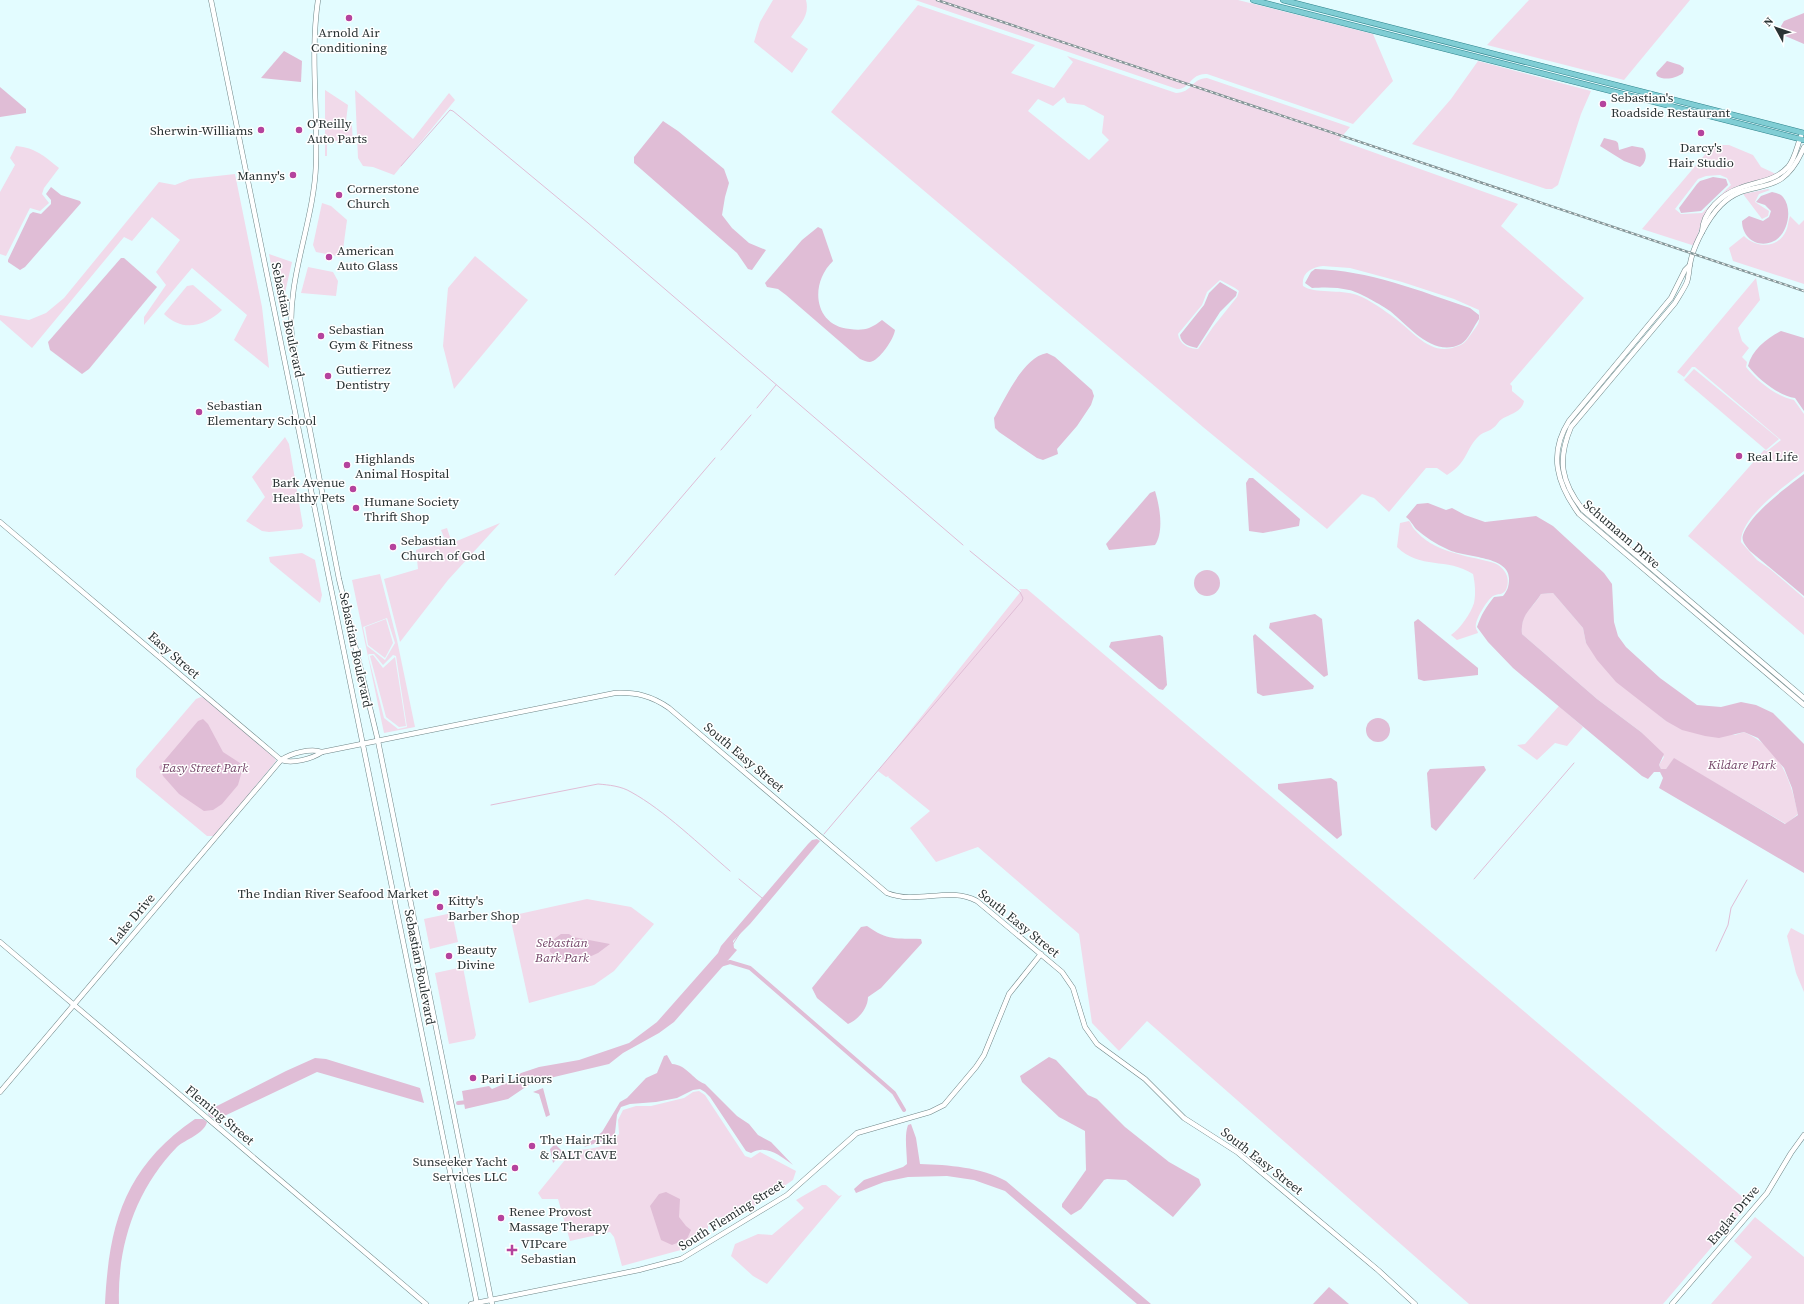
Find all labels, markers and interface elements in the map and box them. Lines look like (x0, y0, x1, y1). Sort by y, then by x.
north arrow (1756, 8, 1796, 48)
marker: Arnold Air Conditioning (344, 13, 354, 23)
text: N (1760, 14, 1777, 30)
place label: Arnold Air Conditioning (311, 24, 387, 56)
place label: Sebastian's Roadside Restaurant (1611, 89, 1731, 121)
marker: Sebastian's Roadside Restaurant (1598, 99, 1608, 109)
place label: O'Reilly Auto Parts (307, 115, 368, 147)
place label: Sherwin-Williams (150, 122, 253, 139)
marker: Sherwin-Williams (256, 125, 266, 135)
marker: O'Reilly Auto Parts (294, 125, 304, 135)
marker: Darcy's Hair Studio (1696, 128, 1706, 138)
place label: Darcy's Hair Studio (1668, 139, 1734, 171)
place label: Manny's (237, 167, 285, 184)
marker: Manny's (288, 170, 298, 180)
place label: Cornerstone Church (347, 180, 420, 212)
marker: Cornerstone Church (334, 190, 344, 200)
place label: American Auto Glass (337, 242, 398, 274)
marker: American Auto Glass (324, 252, 334, 262)
street label: Sebastian Boulevard (267, 261, 309, 380)
place label: Sebastian Gym & Fitness (329, 321, 413, 353)
marker: Sebastian Gym & Fitness (316, 331, 326, 341)
place label: Gutierrez Dentistry (336, 361, 391, 393)
marker: Gutierrez Dentistry (323, 371, 333, 381)
place label: Sebastian Elementary School (207, 397, 316, 429)
marker: Sebastian Elementary School (194, 407, 204, 417)
place label: Real Life (1747, 448, 1798, 465)
place label: Highlands Animal Hospital (355, 450, 450, 482)
marker: Real Life (1734, 451, 1744, 461)
marker: Highlands Animal Hospital (342, 460, 352, 470)
place label: Bark Avenue Healthy Pets (272, 474, 345, 506)
marker: Bark Avenue Healthy Pets (348, 484, 358, 494)
place label: Humane Society Thrift Shop (364, 493, 459, 525)
street label: Schumann Drive (1580, 496, 1664, 572)
marker: Humane Society Thrift Shop (351, 503, 361, 513)
place label: Sebastian Church of God (401, 532, 486, 564)
marker: Sebastian Church of God (388, 542, 398, 552)
street label: Sebastian Boulevard (335, 591, 377, 710)
street label: Easy Street (145, 628, 204, 683)
street label: South Easy Street (700, 718, 788, 796)
park label: Kildare Park (1707, 756, 1777, 773)
park label: Easy Street Park (161, 759, 249, 776)
place label: The Indian River Seafood Market (238, 885, 429, 902)
street label: South Easy Street (975, 885, 1064, 961)
marker: The Indian River Seafood Market (431, 888, 441, 898)
street label: Lake Drive (105, 889, 159, 948)
place label: Kitty's Barber Shop (448, 892, 520, 924)
marker: Kitty's Barber Shop (435, 902, 445, 912)
street label: Sebastian Boulevard (400, 908, 440, 1027)
park label: Sebastian Bark Park (534, 934, 590, 966)
place label: Beauty Divine (457, 941, 497, 973)
marker: Beauty Divine (444, 951, 454, 961)
place label: Pari Liquors (481, 1070, 552, 1087)
marker: Pari Liquors (468, 1073, 478, 1083)
street label: Fleming Street (182, 1081, 259, 1149)
street label: South Easy Street (1217, 1124, 1307, 1199)
place label: The Hair Tiki & SALT CAVE (540, 1131, 617, 1163)
marker: The Hair Tiki & SALT CAVE (527, 1141, 537, 1151)
place label: Sunseeker Yacht Services LLC (413, 1153, 508, 1185)
marker: Sunseeker Yacht Services LLC (510, 1163, 520, 1173)
street label: South Fleming Street (675, 1175, 788, 1254)
street label: Englar Drive (1703, 1181, 1763, 1248)
place label: Renee Provost Massage Therapy (509, 1203, 609, 1235)
marker: Renee Provost Massage Therapy (496, 1213, 506, 1223)
place label: VIPcare Sebastian (521, 1235, 577, 1267)
marker: VIPcare Sebastian (506, 1244, 518, 1256)

